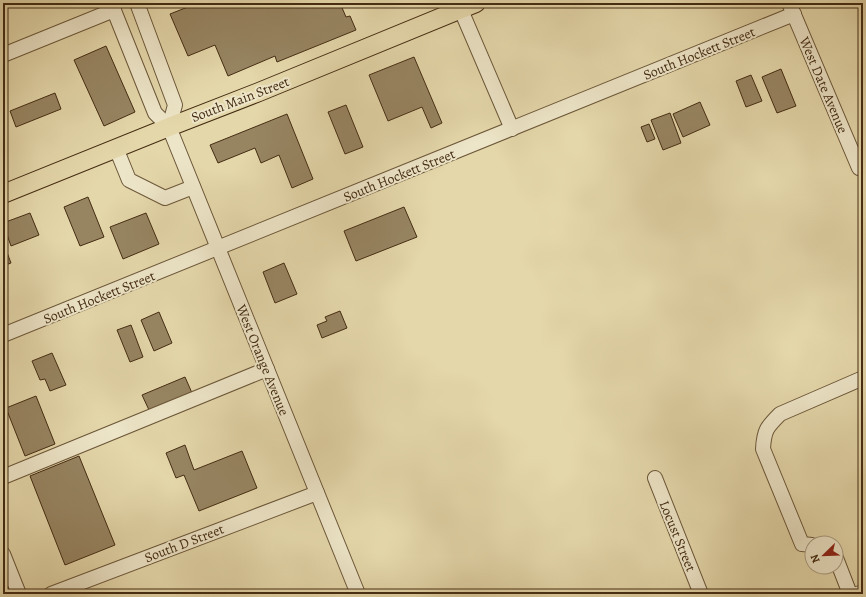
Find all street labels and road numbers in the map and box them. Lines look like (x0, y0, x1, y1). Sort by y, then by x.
street label: South Hockett Street (640, 22, 758, 85)
street label: West Date Avenue (794, 33, 852, 136)
street label: South Main Street (188, 72, 292, 127)
street label: South Hockett Street (340, 144, 458, 207)
street label: South Hockett Street (40, 266, 158, 329)
street label: West Orange Avenue (231, 301, 293, 419)
street label: Locust Street (655, 498, 701, 575)
street label: South D Street (142, 519, 227, 567)

